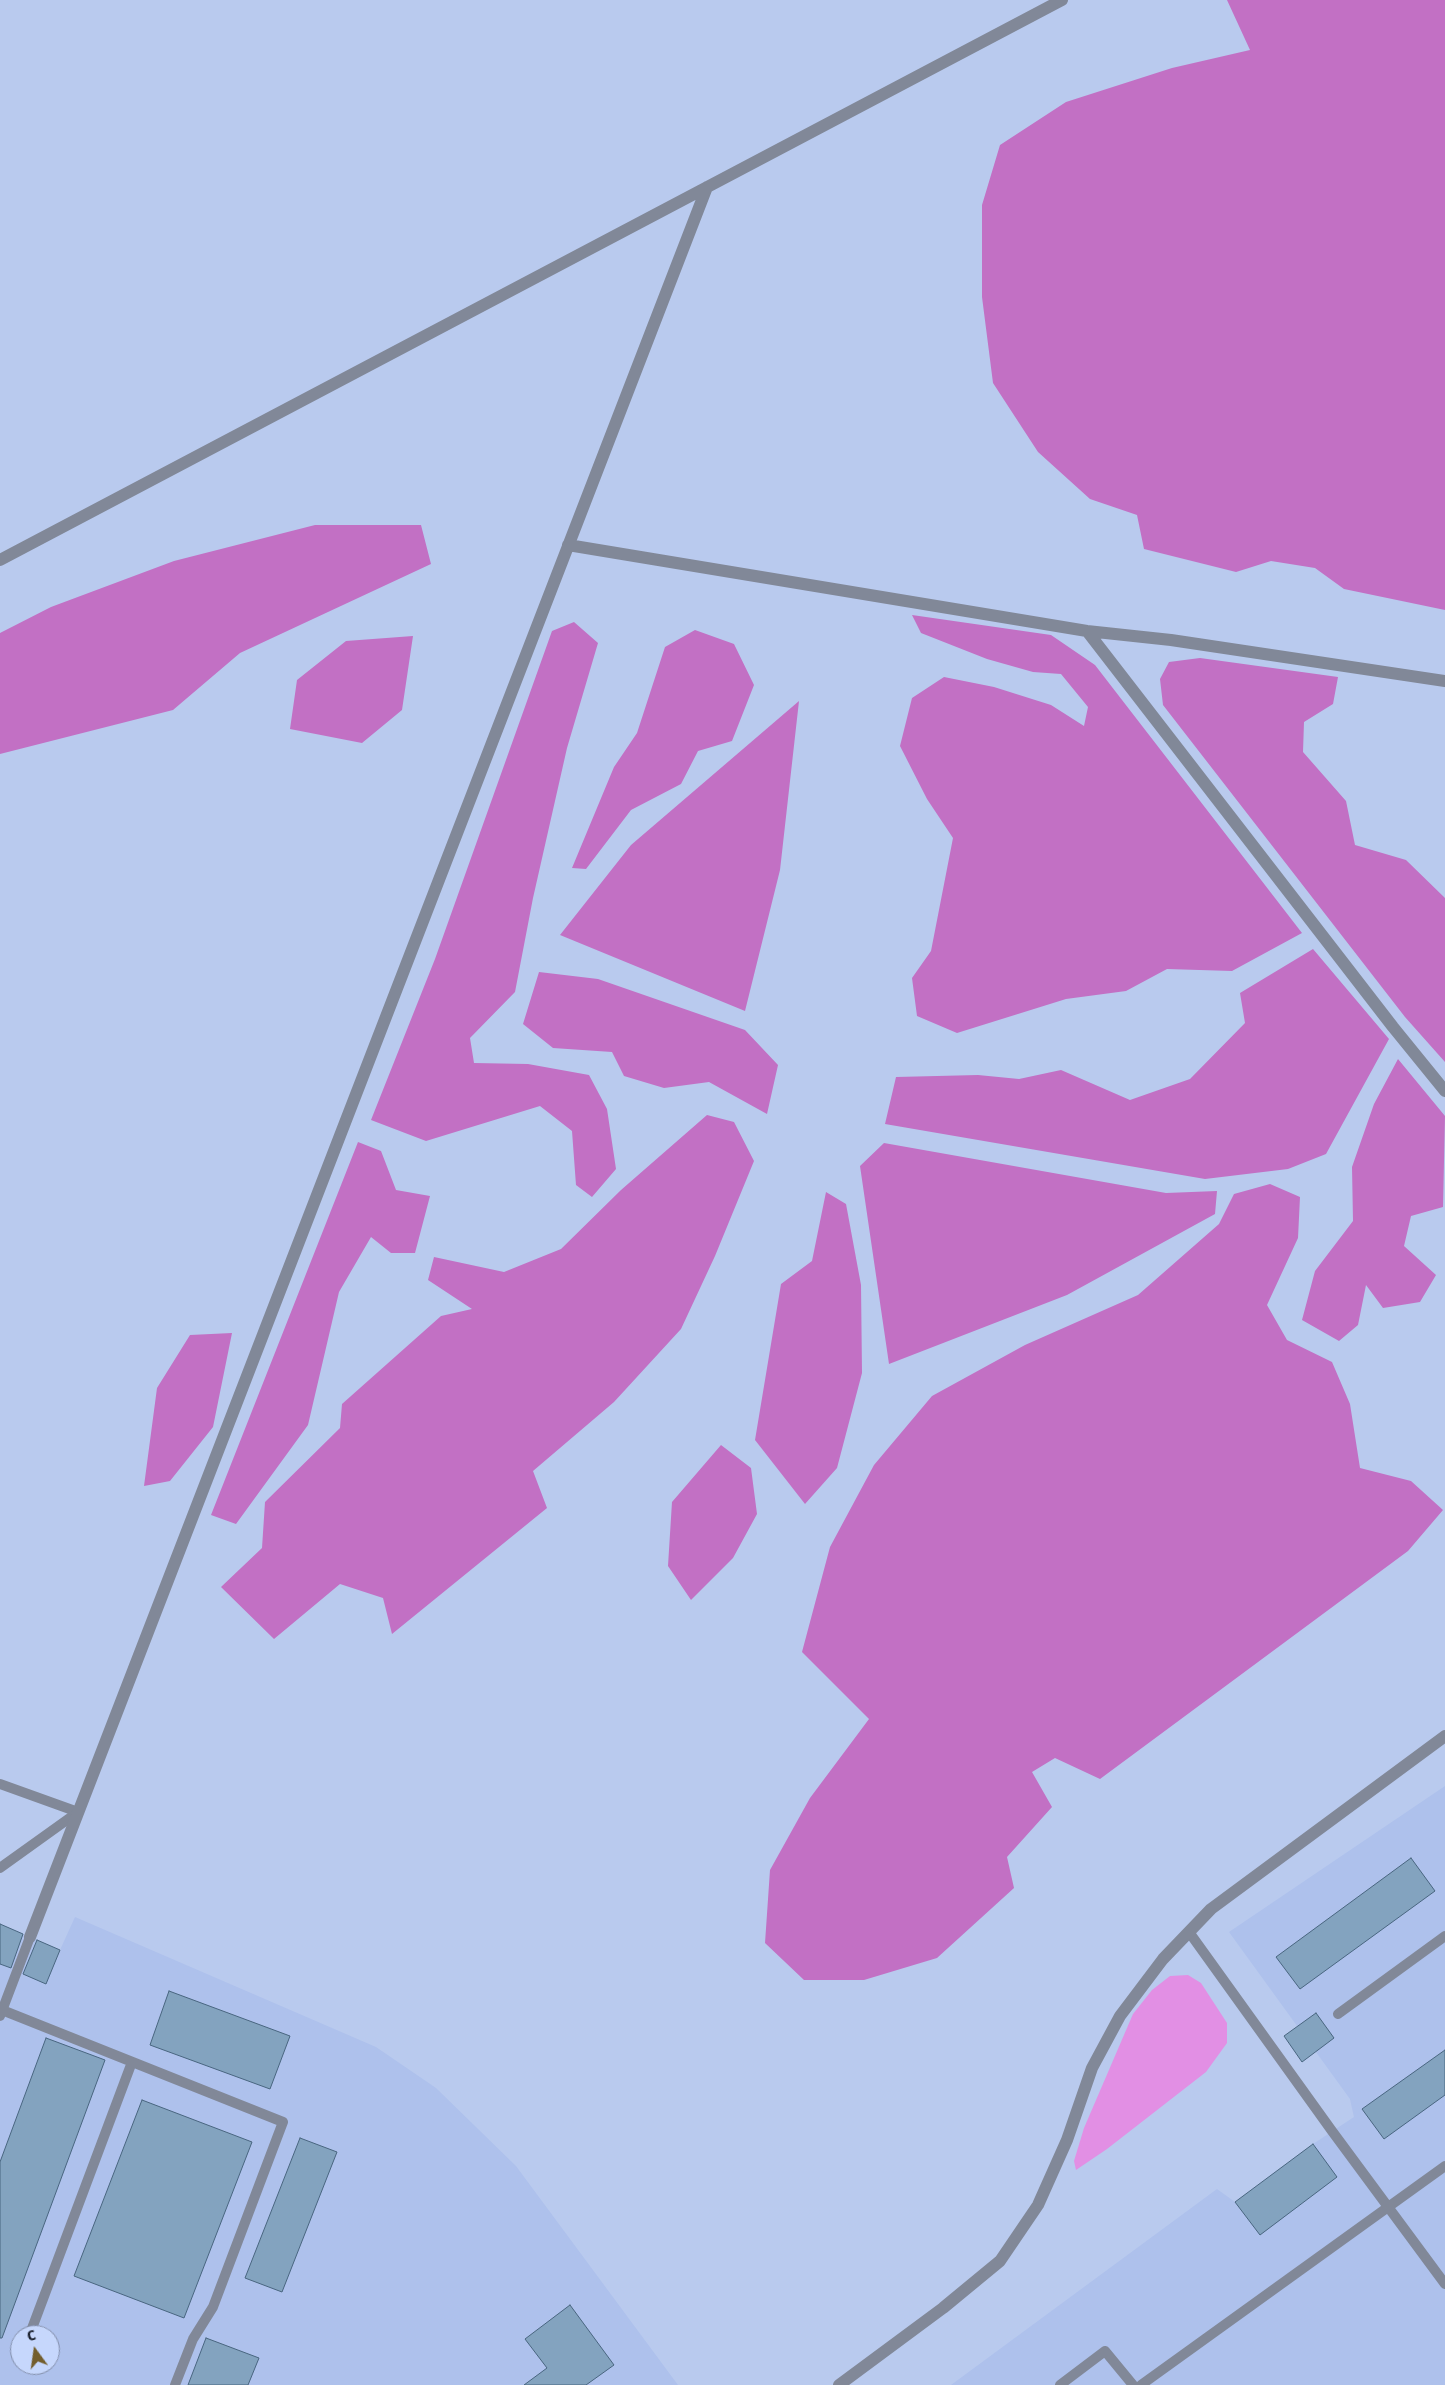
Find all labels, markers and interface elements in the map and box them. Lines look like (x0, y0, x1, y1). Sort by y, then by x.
north arrow (10, 2325, 60, 2375)
text: С (26, 2327, 37, 2345)

